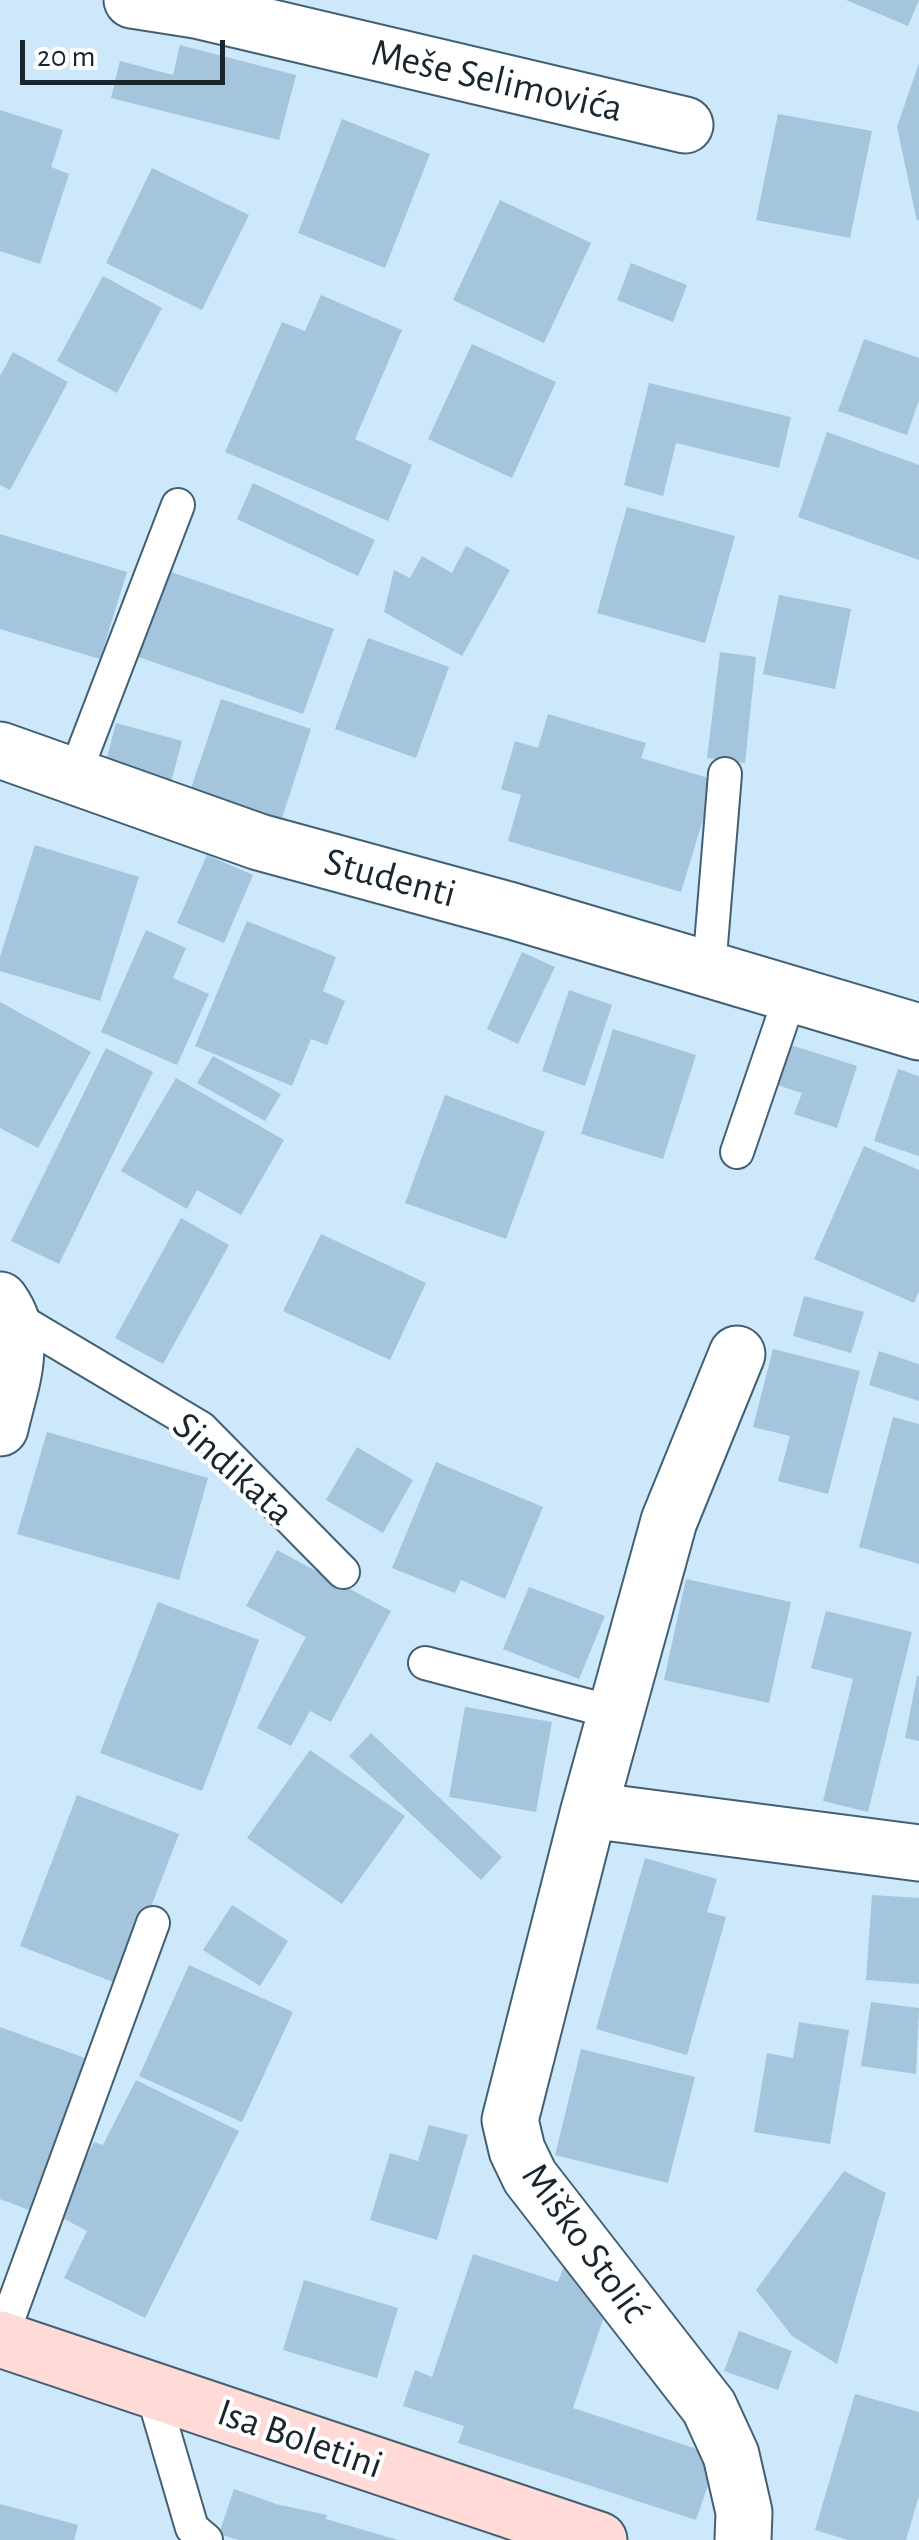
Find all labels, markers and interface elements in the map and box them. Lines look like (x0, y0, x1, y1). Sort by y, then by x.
scale bar (25, 20, 230, 82)
street label: Meše Selimovića (367, 29, 627, 133)
text: 20 m (37, 42, 95, 72)
street label: Studenti (319, 837, 461, 919)
street label: Sindikata (162, 1402, 304, 1536)
street label: Miško Stolić (511, 2154, 659, 2332)
street label: Isa Boletini (211, 2388, 389, 2490)

